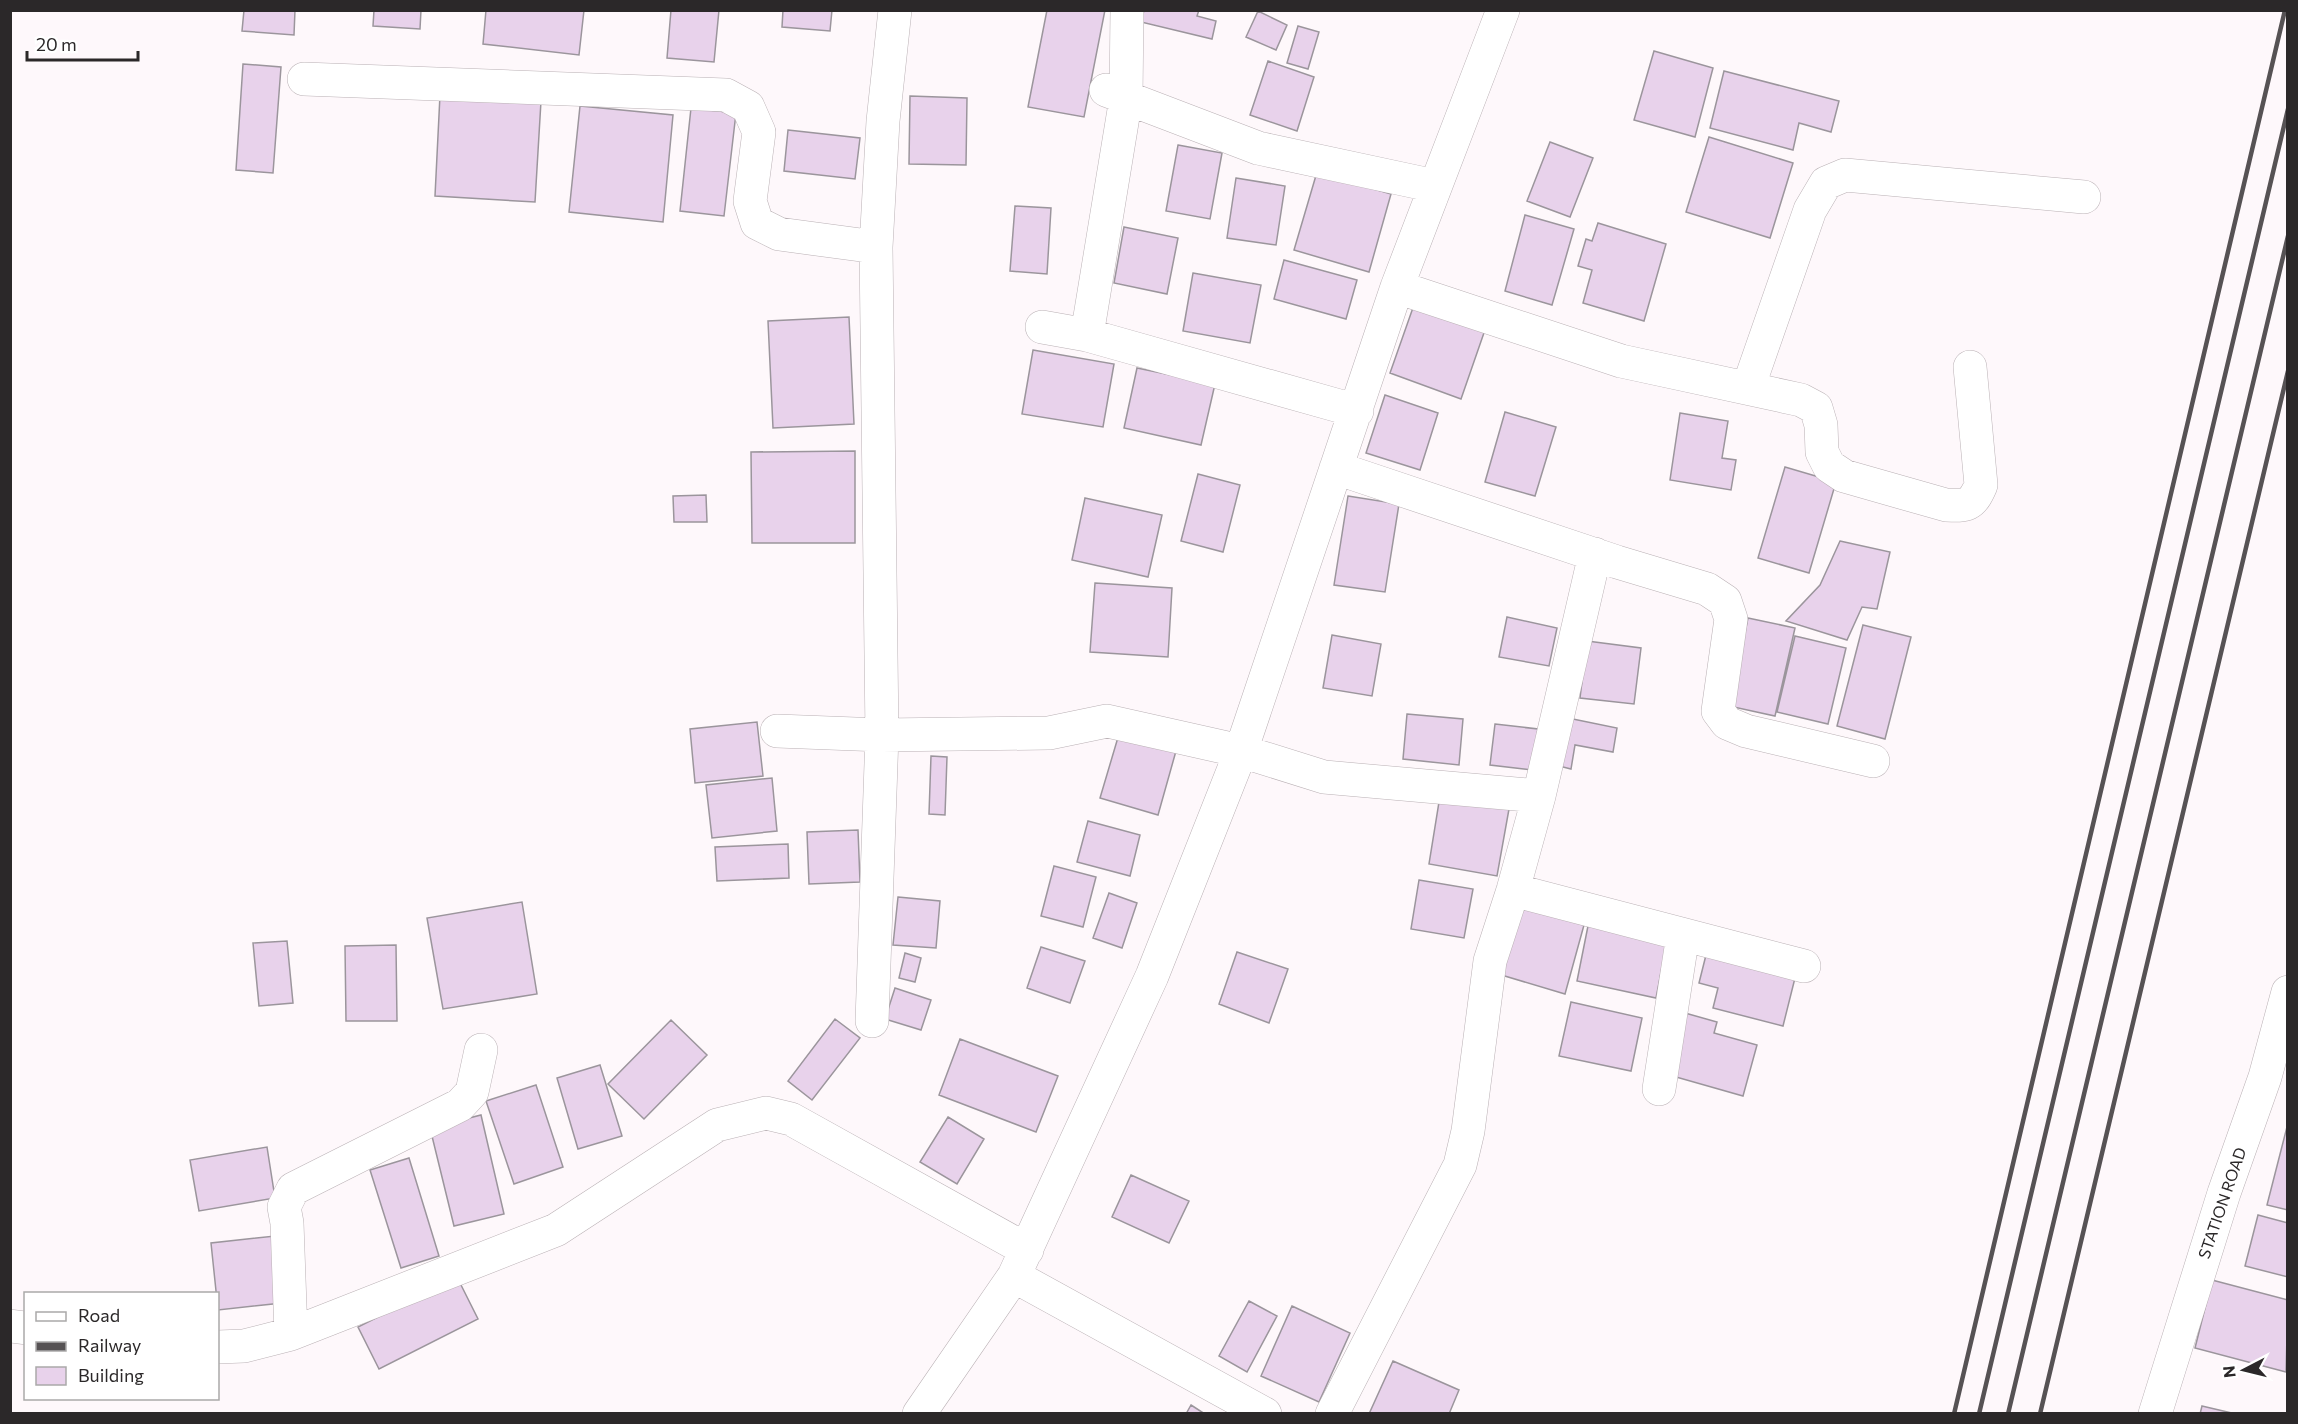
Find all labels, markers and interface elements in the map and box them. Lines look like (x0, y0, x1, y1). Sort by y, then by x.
scale bar (27, 24, 138, 62)
text: 20 m (36, 33, 77, 55)
street label: STATION ROAD (2194, 1145, 2249, 1261)
legend (24, 1292, 219, 1400)
text: Road (78, 1304, 120, 1326)
text: Railway (78, 1334, 141, 1356)
north arrow (2214, 1340, 2274, 1400)
text: Building (78, 1364, 144, 1386)
text: N (2218, 1365, 2239, 1379)

